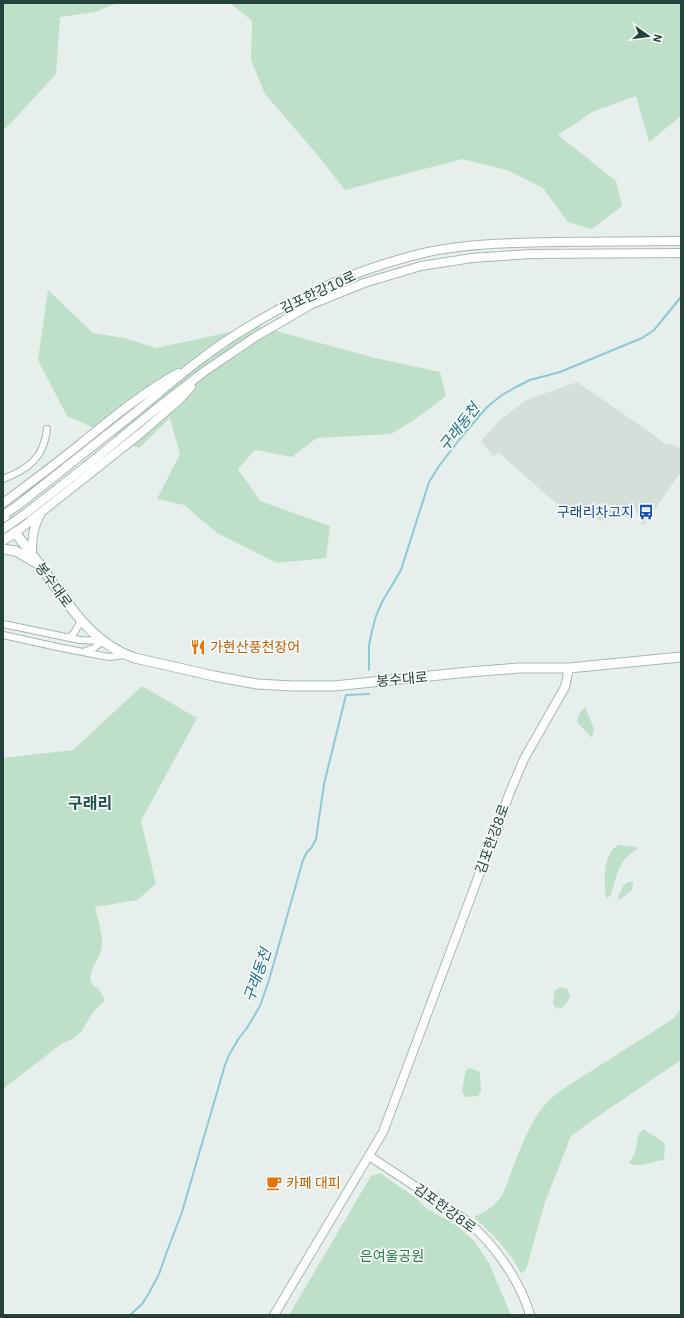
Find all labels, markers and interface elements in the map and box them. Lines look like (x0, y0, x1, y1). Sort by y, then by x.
north arrow (628, 16, 668, 56)
text: N (650, 33, 665, 44)
street label: 김포한강10로 (277, 267, 359, 317)
water label: 구래동천 (435, 398, 485, 455)
place label: 구래리차고지 (557, 503, 634, 521)
bus stop icon: 구래리차고지 (637, 503, 655, 521)
street label: 봉수대로 (32, 559, 76, 611)
restaurant icon: 가현산풍천장어 (189, 638, 207, 656)
place label: 가현산풍천장어 (210, 638, 300, 656)
street label: 봉수대로 (376, 668, 429, 690)
district label: 구래리 (68, 793, 112, 813)
street label: 김포한강8로 (471, 802, 513, 876)
water label: 구래동천 (239, 944, 276, 1004)
cafe icon: 카페 대피 (265, 1174, 283, 1192)
place label: 카페 대피 (286, 1174, 341, 1192)
street label: 김포한강8로 (410, 1179, 480, 1237)
park label: 은여울공원 (360, 1247, 424, 1265)

